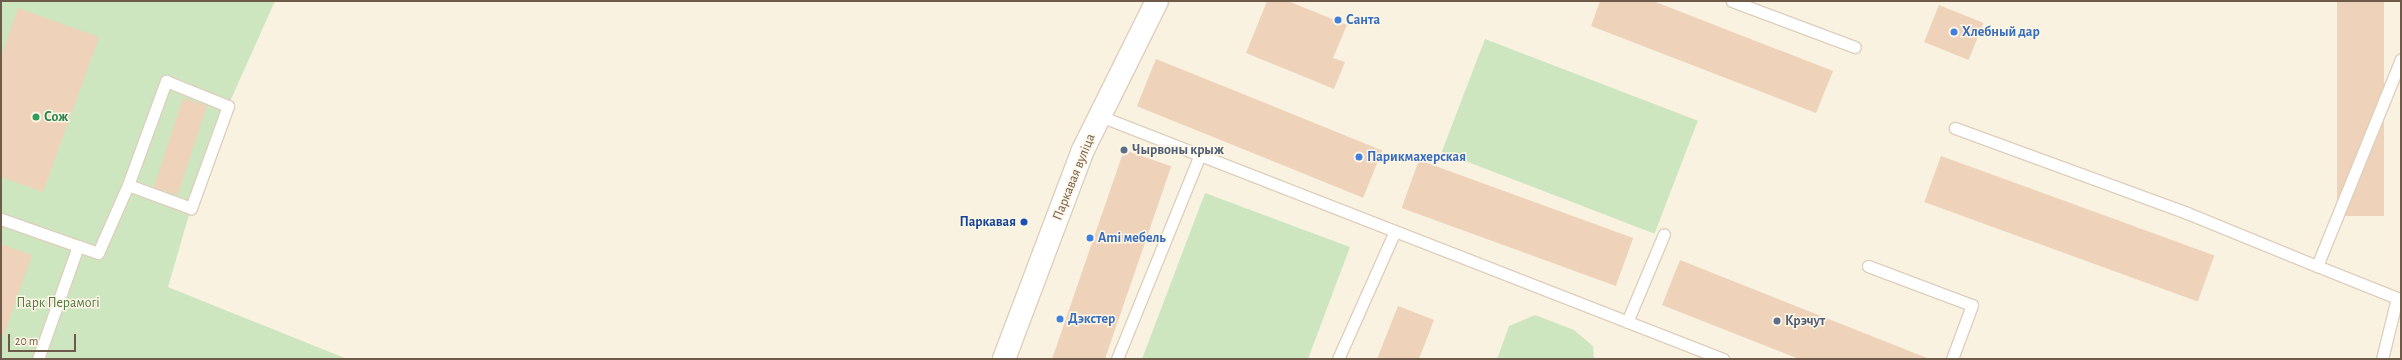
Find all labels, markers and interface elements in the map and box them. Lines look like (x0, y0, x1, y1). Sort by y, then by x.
place label: Санта (1346, 12, 1380, 28)
marker: Санта (1333, 15, 1343, 25)
place label: Хлебный дар (1962, 24, 2040, 40)
marker: Хлебный дар (1949, 27, 1959, 37)
place label: Сож (44, 109, 68, 125)
marker: Сож (31, 112, 41, 122)
street label: Паркавая вуліца (1049, 131, 1099, 223)
place label: Чырвоны крыж (1132, 142, 1224, 158)
marker: Чырвоны крыж (1119, 145, 1129, 155)
place label: Парикмахерская (1367, 149, 1466, 165)
marker: Парикмахерская (1354, 152, 1364, 162)
place label: Паркавая (959, 214, 1016, 230)
marker: Паркавая (1019, 217, 1029, 227)
place label: Ami мебель (1098, 230, 1166, 246)
marker: Ami мебель (1085, 233, 1095, 243)
park label: Парк Перамогі (16, 295, 100, 311)
place label: Дэкстер (1068, 311, 1115, 327)
place label: Крэчут (1785, 313, 1825, 329)
marker: Дэкстер (1055, 314, 1065, 324)
marker: Крэчут (1772, 316, 1782, 326)
scale bar (10, 326, 78, 352)
text: 20 m (15, 335, 38, 347)

